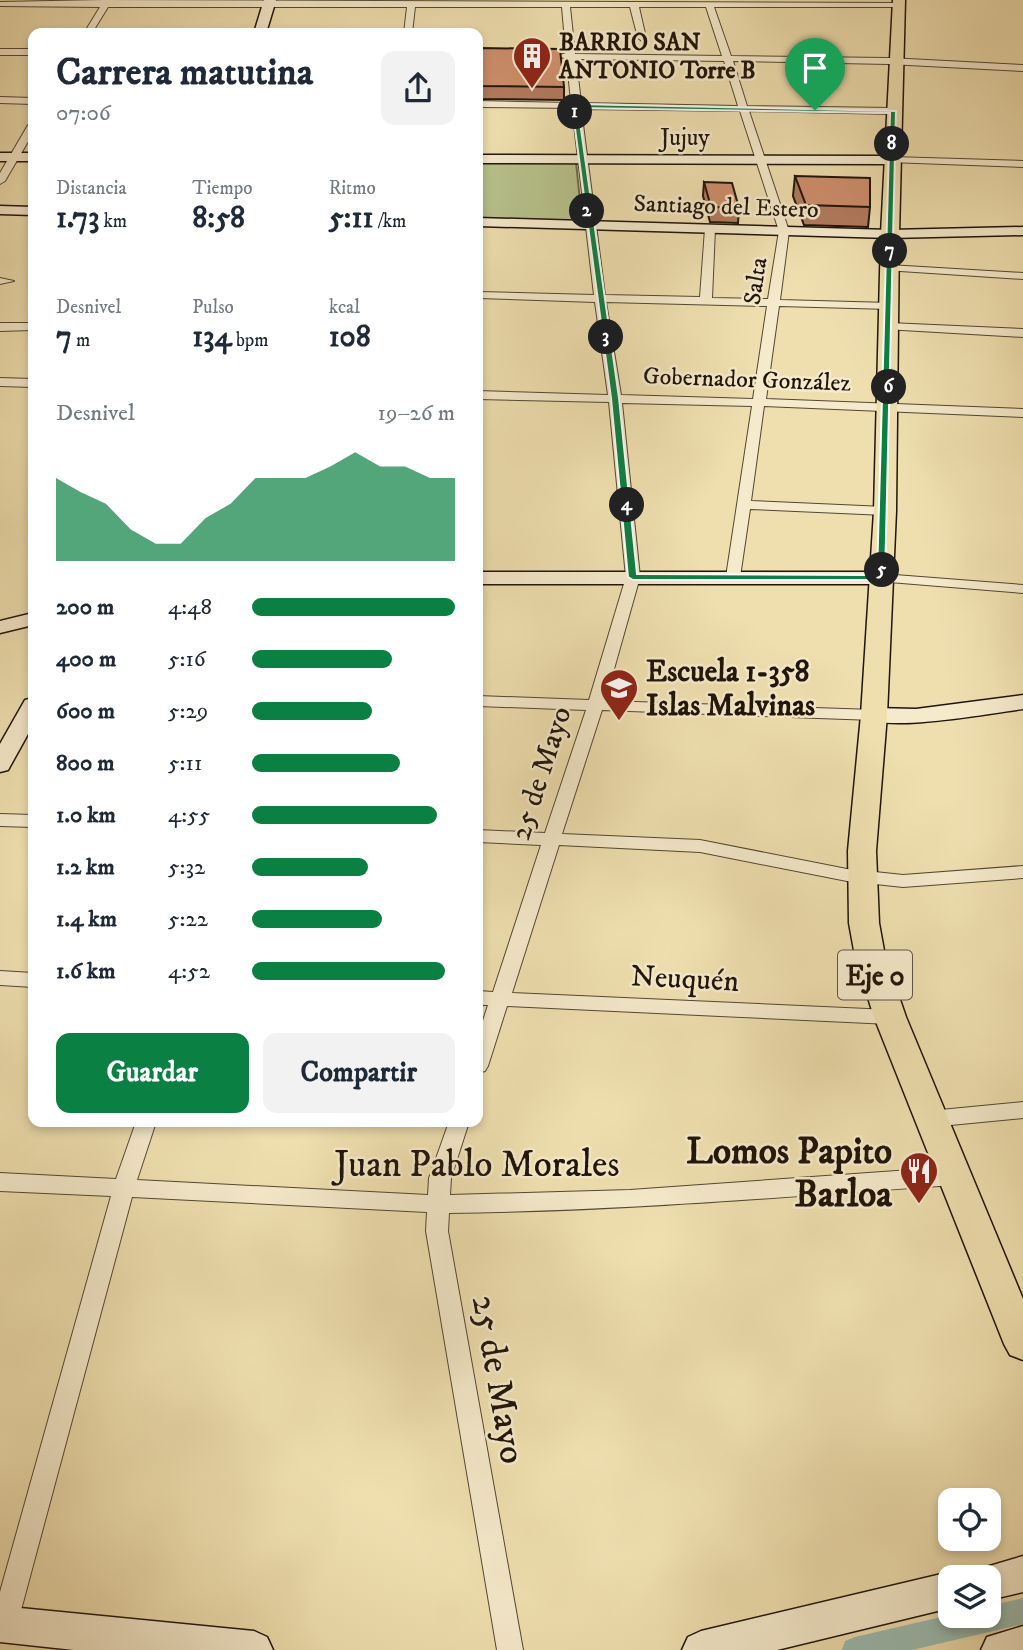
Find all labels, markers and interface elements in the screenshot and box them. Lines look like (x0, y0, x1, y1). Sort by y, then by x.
place label: BARRIO SAN ANTONIO Torre B (558, 28, 756, 86)
building icon: BARRIO SAN ANTONIO Torre B (511, 35, 553, 90)
pin (785, 38, 845, 110)
text: Carrera matutina (56, 49, 313, 97)
icon: arrive (796, 49, 834, 87)
button: share (381, 51, 455, 125)
pin: 1 (558, 94, 592, 130)
text: 07:06 (56, 99, 111, 128)
text: 1 (571, 100, 578, 123)
street label: Jujuy (658, 123, 710, 153)
pin: 8 (874, 127, 910, 162)
text: 8 (887, 132, 896, 155)
text: Distancia (56, 177, 127, 200)
text: Tiempo (192, 177, 252, 200)
text: Ritmo (329, 177, 376, 200)
street label: Santiago del Estero (633, 189, 819, 225)
pin: 2 (570, 194, 604, 228)
text: 2 (582, 199, 591, 222)
text: 1.73 (56, 200, 99, 237)
text: 8:58 (192, 200, 245, 237)
text: 5:11 (329, 200, 373, 237)
text: km (99, 210, 127, 233)
text: /km (373, 210, 406, 233)
pin: 7 (872, 233, 908, 268)
text: 7 (884, 239, 895, 262)
street label: Salta (737, 254, 775, 307)
text: Desnivel (56, 296, 121, 319)
text: Pulso (192, 296, 234, 319)
text: kcal (329, 296, 360, 319)
text: 7 (56, 319, 72, 356)
text: 134 (192, 319, 232, 356)
text: 108 (329, 319, 371, 356)
pin: 3 (588, 320, 624, 354)
text: 3 (602, 325, 609, 348)
text: m (72, 329, 90, 352)
text: bpm (232, 329, 269, 352)
street label: Gobernador González (643, 361, 852, 399)
pin: 6 (872, 370, 906, 404)
text: 6 (884, 375, 893, 398)
text: Desnivel (56, 399, 135, 428)
text: 19–26 m (378, 399, 455, 428)
pin: 4 (610, 488, 644, 522)
text: 4 (621, 493, 632, 516)
pin: 5 (864, 552, 900, 588)
text: 5 (877, 558, 886, 581)
text: 200 m (56, 593, 114, 622)
text: 4:48 (168, 593, 212, 622)
text: 400 m (56, 645, 116, 674)
text: 5:16 (168, 645, 206, 674)
place label: Escuela 1-358 Islas Malvinas (646, 654, 815, 725)
school or university icon: Escuela 1-358 Islas Malvinas (598, 667, 640, 722)
text: 600 m (56, 697, 115, 726)
text: 5:29 (168, 697, 208, 726)
street label: 25 de Mayo (502, 702, 580, 845)
text: 800 m (56, 749, 114, 778)
text: 5:11 (168, 749, 202, 778)
text: 1.0 km (56, 801, 116, 830)
text: 4:55 (168, 801, 210, 830)
text: 1.2 km (56, 853, 115, 882)
text: 5:32 (168, 853, 205, 882)
text: 1.4 km (56, 905, 117, 934)
text: 5:22 (168, 905, 208, 934)
road number: Eje 0 (838, 950, 912, 1000)
text: 1.6 km (56, 957, 115, 986)
text: 4:52 (168, 957, 210, 986)
street label: Neuquén (630, 958, 740, 1001)
button: Guardar (56, 1033, 249, 1113)
button: Compartir (263, 1033, 455, 1113)
place label: Lomos Papito Barloa (686, 1129, 893, 1219)
street label: Juan Pablo Morales (331, 1142, 620, 1189)
restaurant icon: Lomos Papito Barloa (898, 1150, 940, 1205)
street label: 25 de Mayo (460, 1291, 536, 1468)
map controls (938, 1488, 1001, 1628)
button: locate (938, 1488, 1001, 1551)
button: layers (938, 1565, 1001, 1628)

